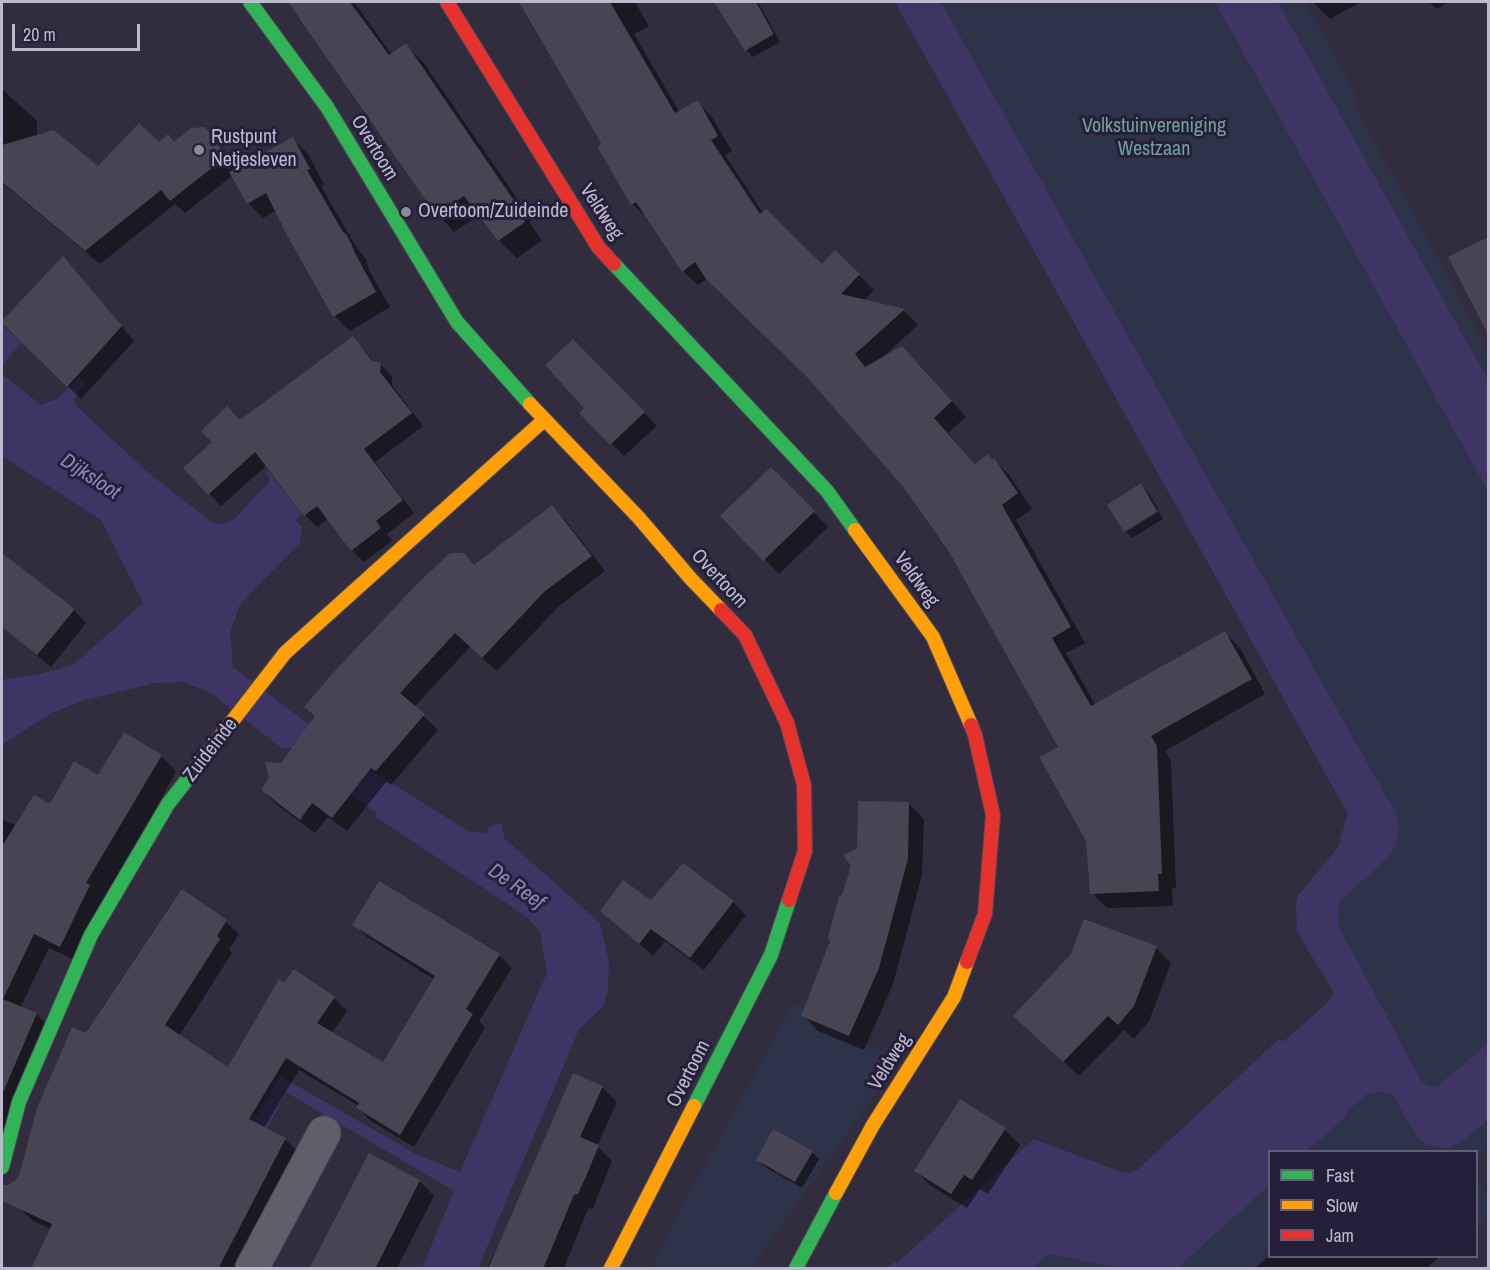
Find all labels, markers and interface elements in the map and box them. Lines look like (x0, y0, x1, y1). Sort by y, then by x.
scale bar (15, 12, 142, 50)
text: 20 m (23, 22, 56, 47)
street label: Overtoom (345, 111, 403, 185)
park label: Volkstuinvereniging Westzaan (1082, 115, 1226, 162)
place label: Rustpunt Netjesleven (211, 126, 297, 173)
marker: Rustpunt Netjesleven (192, 143, 206, 157)
street label: Veldweg (574, 179, 628, 245)
place label: Overtoom/Zuideinde (418, 200, 568, 224)
marker: Overtoom/Zuideinde (399, 205, 413, 219)
water label: Dijksloot (55, 448, 125, 506)
street label: Overtoom (686, 544, 752, 614)
street label: Veldweg (888, 548, 944, 612)
street label: Zuideinde (179, 714, 243, 786)
water label: De Reef (483, 859, 549, 915)
street label: Veldweg (863, 1029, 917, 1095)
street label: Overtoom (662, 1036, 716, 1112)
legend (1268, 1150, 1478, 1258)
text: Fast (1326, 1163, 1354, 1188)
text: Slow (1326, 1193, 1358, 1218)
text: Jam (1326, 1223, 1354, 1248)

